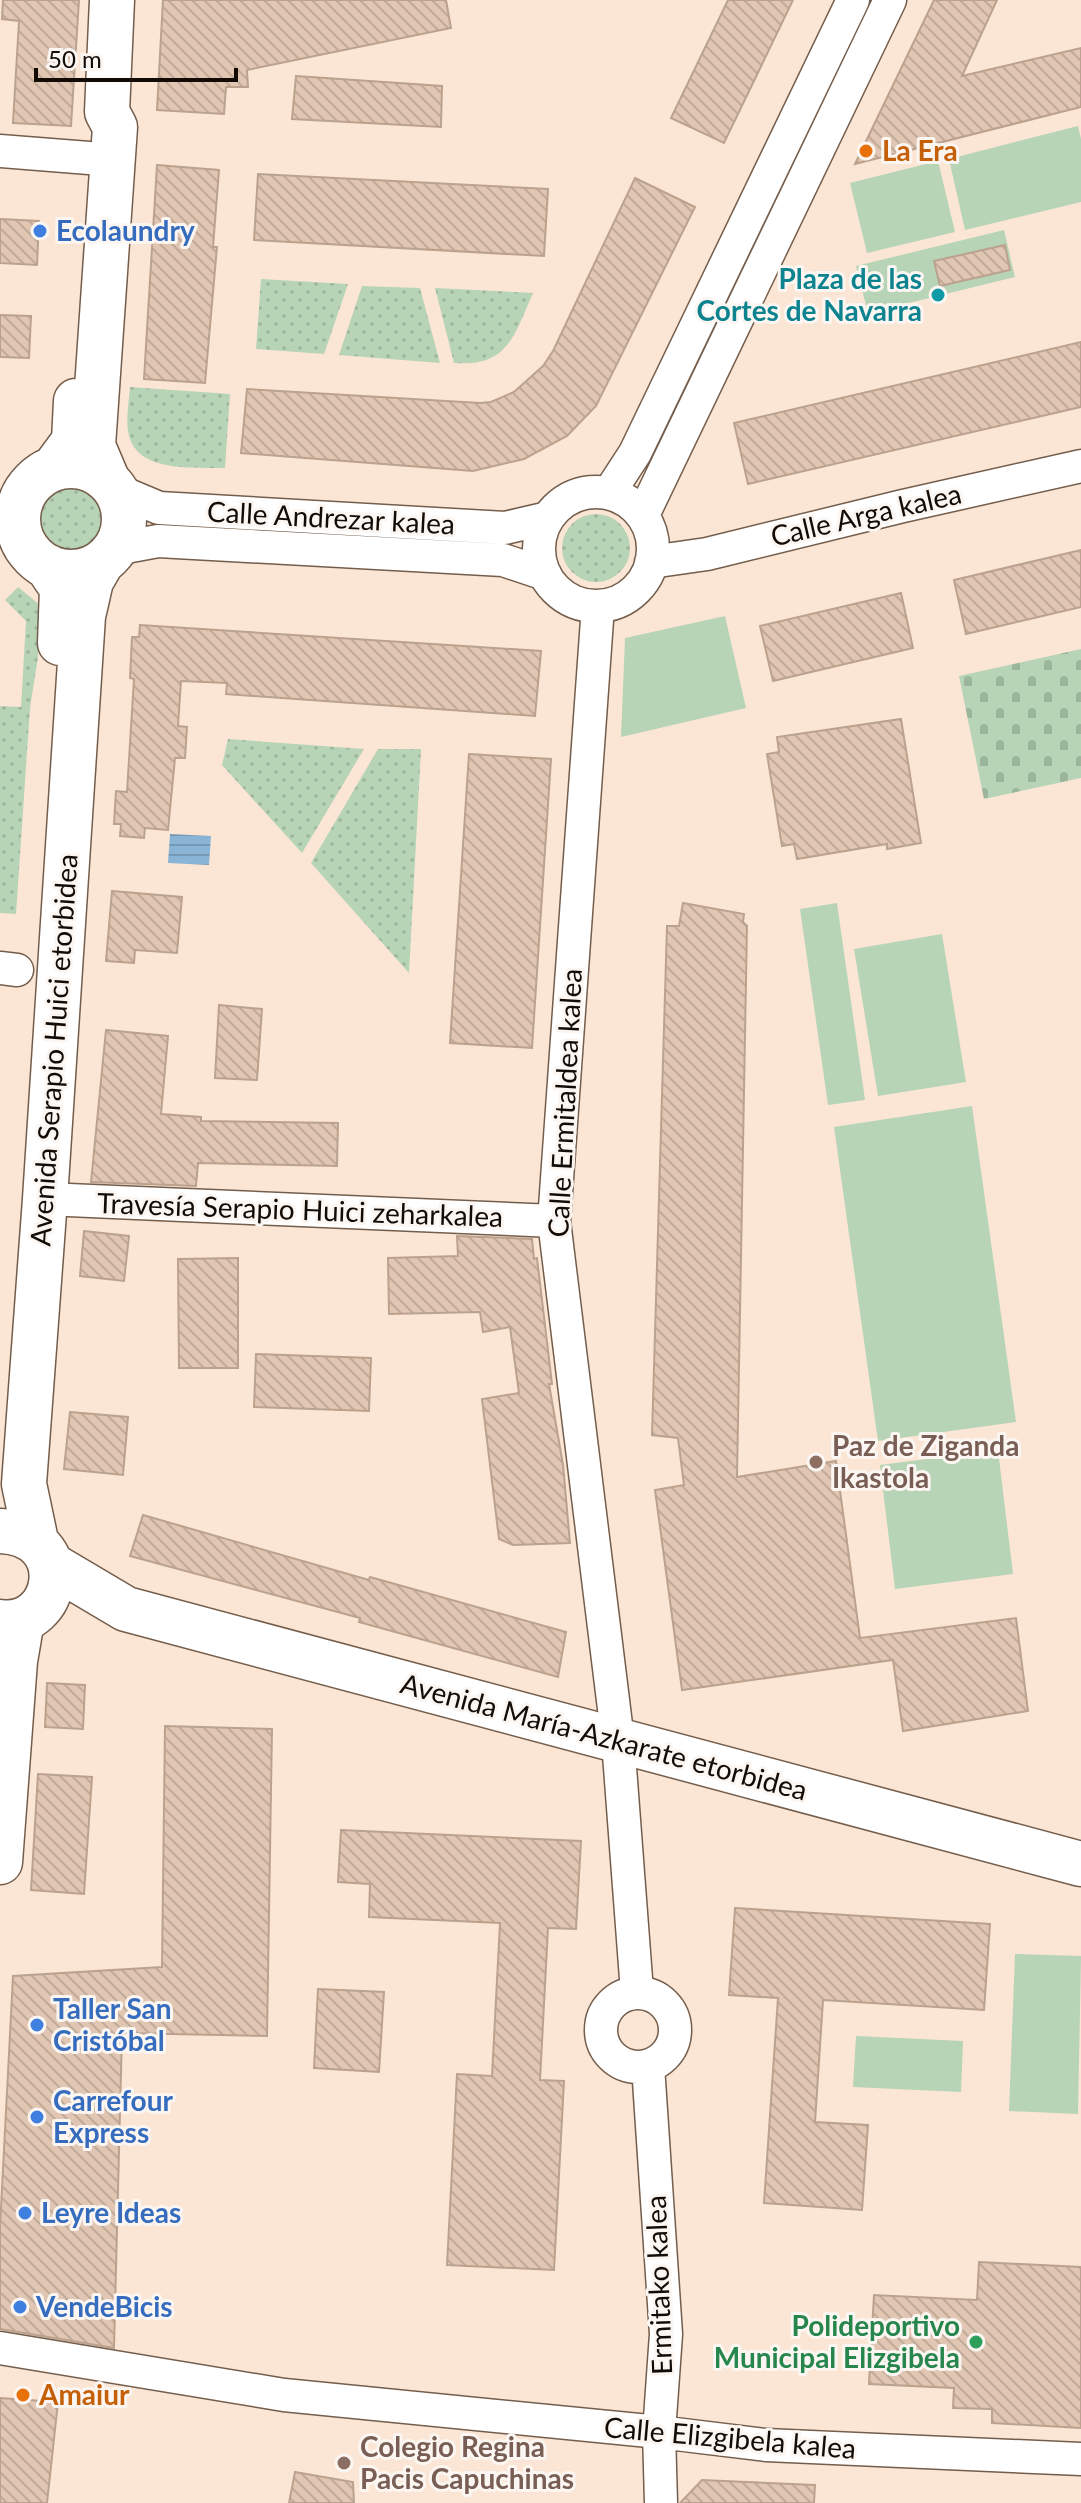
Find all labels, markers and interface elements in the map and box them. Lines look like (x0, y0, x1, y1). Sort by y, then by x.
scale bar (36, 32, 236, 82)
text: 50 m (48, 44, 102, 73)
place label: La Era (882, 133, 958, 167)
marker: La Era (857, 142, 875, 160)
place label: Ecolaundry (56, 213, 195, 247)
marker: Ecolaundry (31, 222, 49, 240)
place label: Plaza de las Cortes de Navarra (697, 261, 922, 327)
marker: Plaza de las Cortes de Navarra (929, 286, 947, 304)
street label: Calle Arga kalea (767, 476, 964, 552)
street label: Calle Andrezar kalea (206, 494, 456, 540)
street label: Avenida Serapio Huici etorbidea (22, 853, 84, 1247)
street label: Calle Ermitaldea kalea (540, 968, 588, 1238)
street label: Travesía Serapio Huici zeharkalea (97, 1185, 504, 1233)
place label: Paz de Ziganda Ikastola (832, 1428, 1019, 1494)
marker: Paz de Ziganda Ikastola (807, 1453, 825, 1471)
street label: Avenida María-Azkarate etorbidea (397, 1665, 811, 1807)
place label: Taller San Cristóbal (53, 1991, 172, 2057)
marker: Taller San Cristóbal (28, 2016, 46, 2034)
place label: Carrefour Express (53, 2083, 173, 2149)
marker: Carrefour Express (28, 2108, 46, 2126)
place label: Leyre Ideas (41, 2195, 181, 2229)
street label: Ermitako kalea (638, 2195, 678, 2375)
marker: Leyre Ideas (16, 2204, 34, 2222)
place label: VendeBicis (35, 2289, 173, 2323)
marker: VendeBicis (11, 2298, 29, 2316)
place label: Polideportivo Municipal Elizgibela (714, 2308, 960, 2374)
marker: Polideportivo Municipal Elizgibela (967, 2333, 985, 2351)
place label: Amaiur (38, 2377, 130, 2411)
marker: Amaiur (14, 2386, 32, 2404)
street label: Calle Elizgibela kalea (603, 2409, 857, 2465)
place label: Colegio Regina Pacis Capuchinas (360, 2429, 574, 2495)
marker: Colegio Regina Pacis Capuchinas (335, 2454, 353, 2472)

